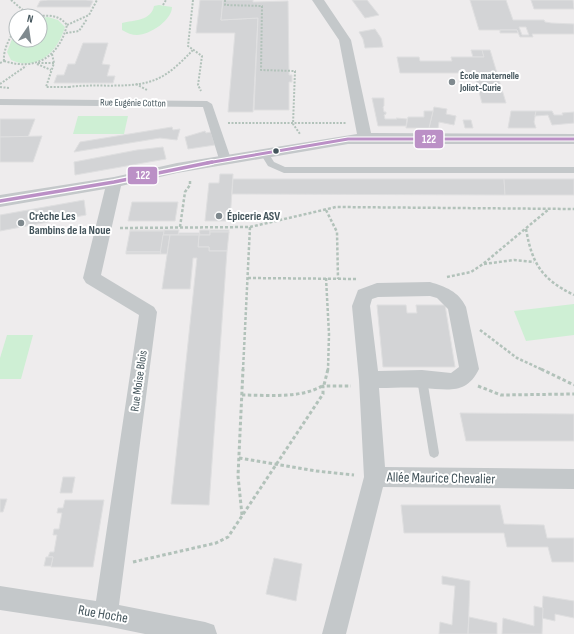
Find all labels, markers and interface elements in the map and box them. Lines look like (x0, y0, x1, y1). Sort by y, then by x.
north arrow (8, 8, 48, 48)
text: N (26, 12, 35, 26)
place label: École maternelle Joliot-Curie (459, 70, 519, 94)
marker: École maternelle Joliot-Curie (447, 77, 457, 87)
street label: Rue Eugénie Cotton (100, 96, 166, 110)
line badge: 122 (414, 129, 444, 149)
text: 122 (422, 133, 436, 146)
unlabelled marker (271, 146, 281, 156)
line badge: 122 (127, 166, 158, 185)
text: 122 (136, 169, 150, 182)
place label: Crèche Les Bambins de la Noue (29, 209, 111, 238)
place label: Épicerie ASV (227, 209, 280, 224)
marker: Épicerie ASV (214, 211, 224, 221)
marker: Crèche Les Bambins de la Noue (16, 218, 26, 228)
street label: Rue Moise Blois (127, 349, 151, 413)
street label: Allée Maurice Chevalier (386, 469, 495, 487)
street label: Rue Hoche (77, 601, 129, 627)

